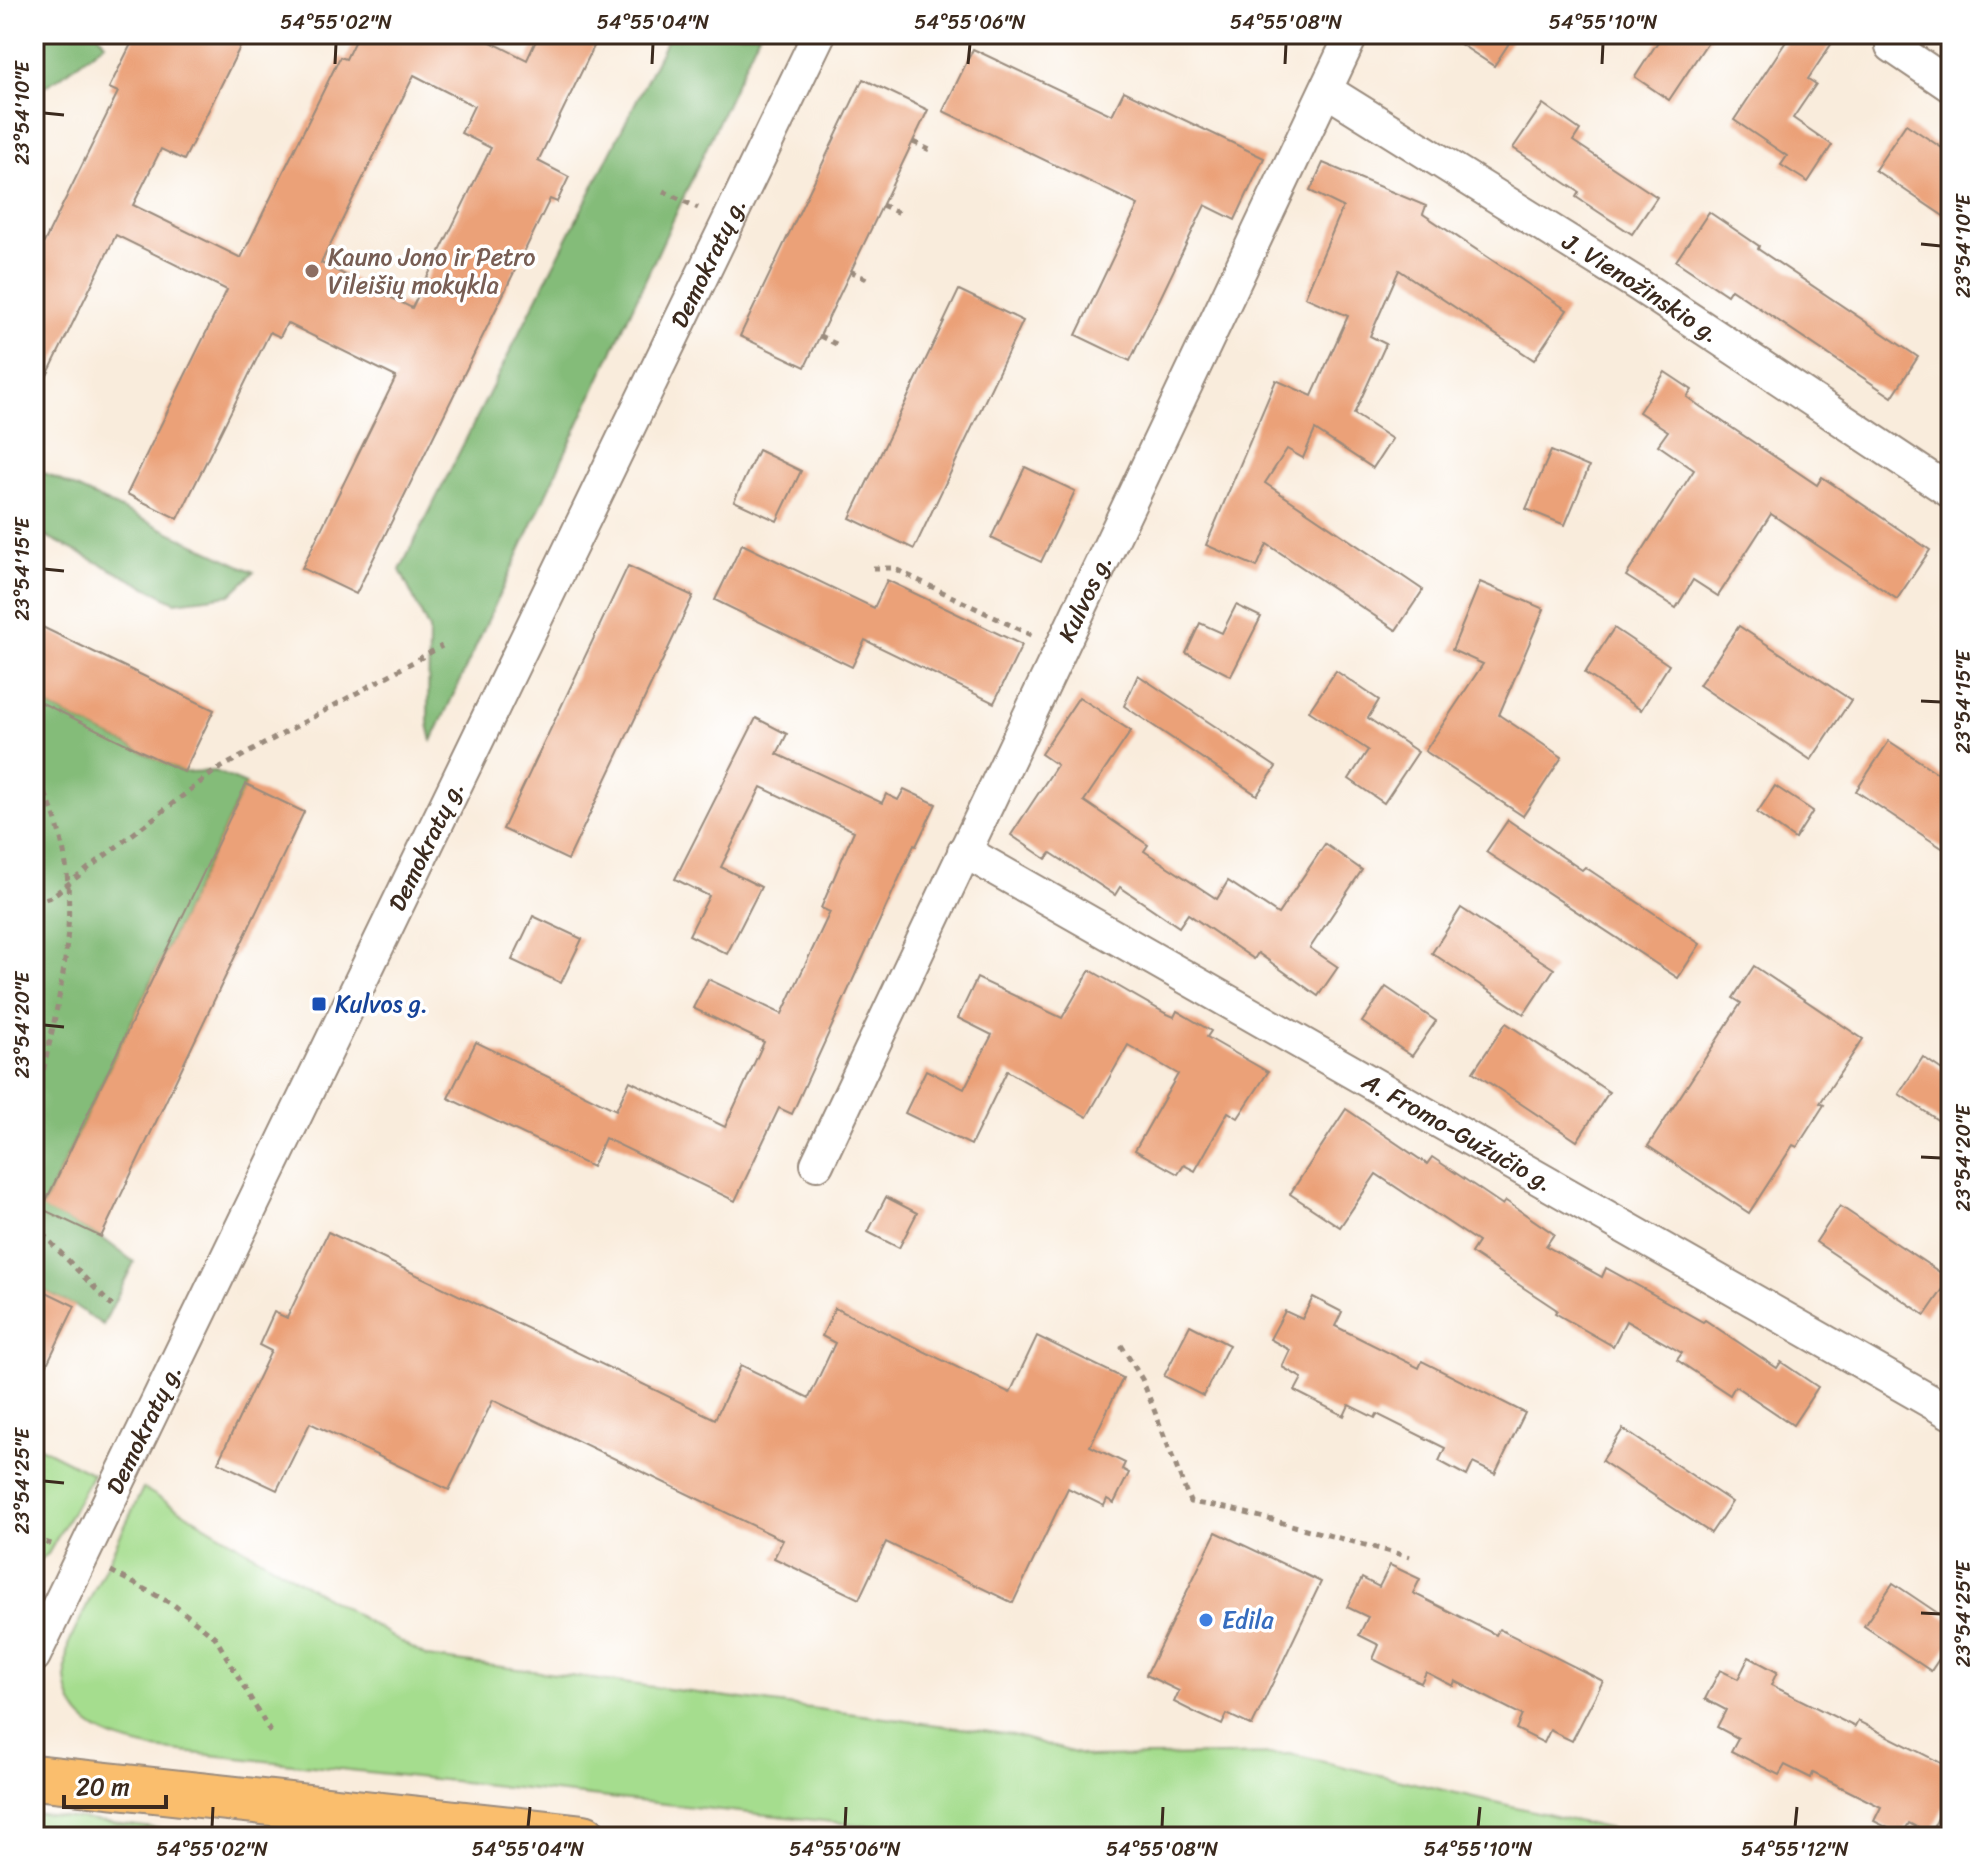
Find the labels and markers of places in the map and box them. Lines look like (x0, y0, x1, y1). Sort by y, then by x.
place label: Kauno Jono ir Petro Vileišių mokykla (328, 236, 536, 306)
marker: Kauno Jono ir Petro Vileišių mokykla (303, 262, 321, 280)
place label: Kulvos g. (335, 983, 428, 1025)
marker: Kulvos g. (310, 995, 328, 1013)
place label: Edila (1222, 1599, 1274, 1641)
marker: Edila (1197, 1611, 1215, 1629)

